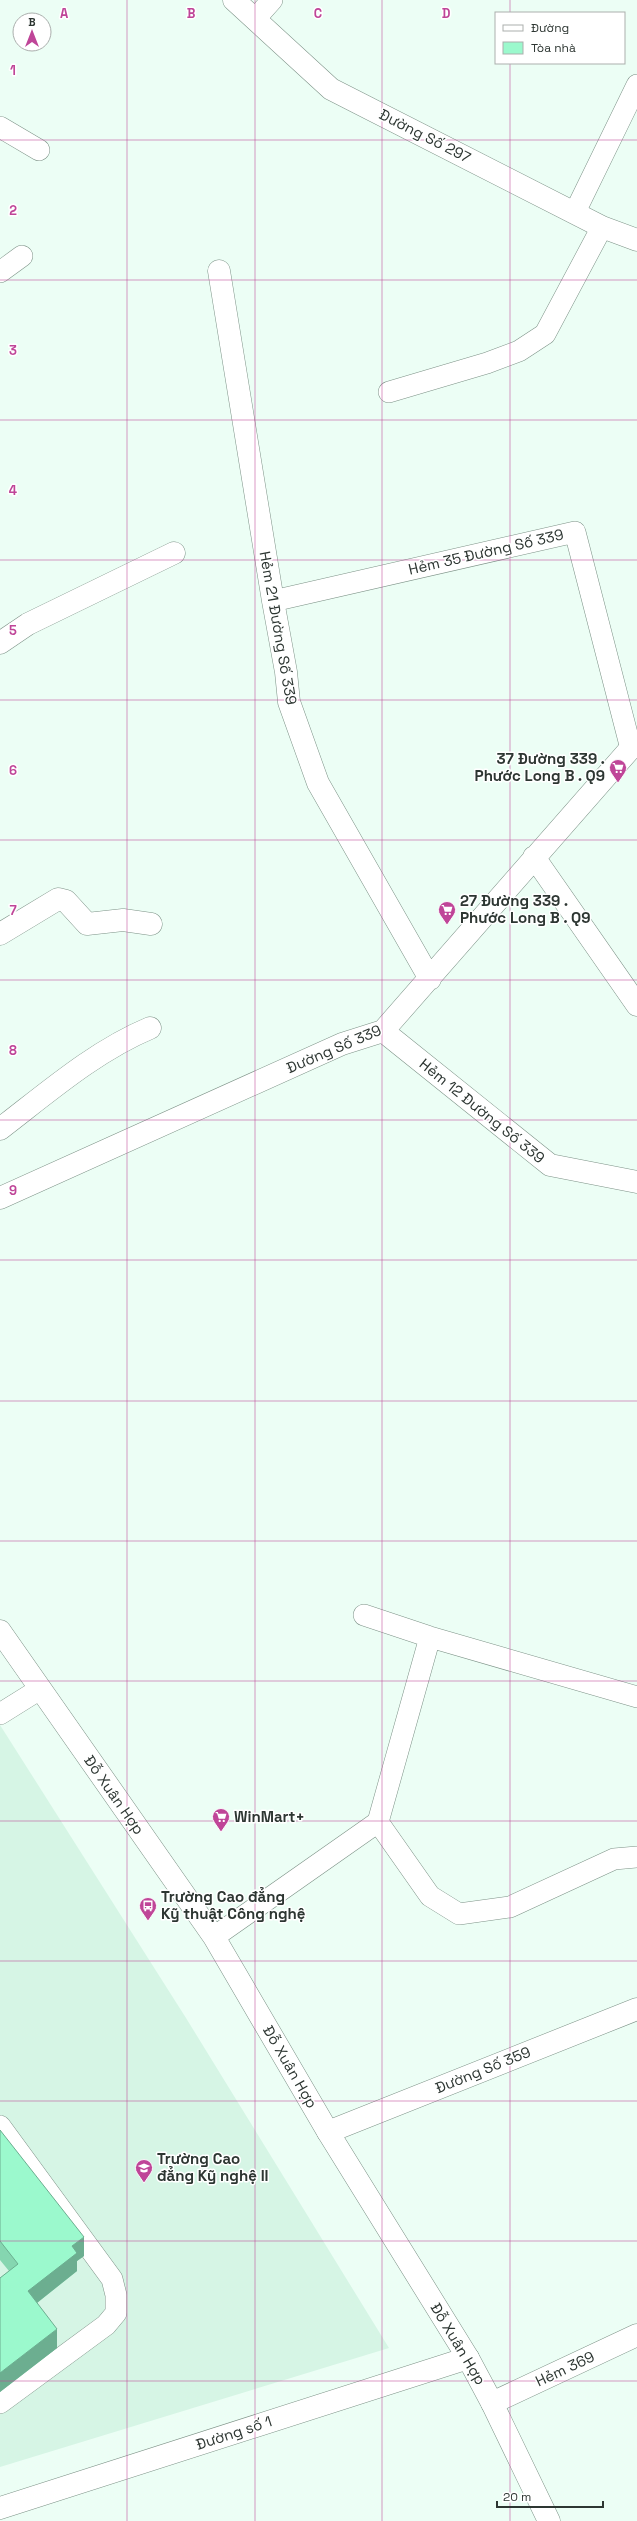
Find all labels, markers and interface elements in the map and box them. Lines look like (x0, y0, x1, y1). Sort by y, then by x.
text: A (60, 5, 69, 22)
text: B (187, 5, 196, 22)
text: C (314, 5, 322, 22)
text: D (442, 5, 451, 22)
north arrow (12, 12, 52, 52)
legend (495, 12, 625, 64)
text: B (28, 15, 36, 29)
text: Đường (531, 20, 569, 36)
text: Tòa nhà (531, 40, 576, 56)
text: 1 (10, 62, 16, 79)
street label: Đường Số 297 (376, 104, 474, 167)
text: 2 (9, 202, 17, 219)
text: 3 (9, 342, 17, 359)
text: 4 (9, 482, 17, 499)
street label: Hẻm 35 Đường Số 339 (406, 524, 565, 579)
street label: Hẻm 21 Đường Số 339 (256, 550, 301, 706)
text: 5 (9, 622, 17, 639)
place label: 37 Đường 339 . Phước Long B . Q9 (475, 749, 605, 785)
supermarket icon: 37 Đường 339 . Phước Long B . Q9 (608, 758, 628, 783)
text: 6 (9, 762, 17, 779)
place label: 27 Đường 339 . Phước Long B . Q9 (460, 891, 590, 927)
supermarket icon: 27 Đường 339 . Phước Long B . Q9 (437, 900, 457, 925)
text: 7 (9, 902, 17, 919)
street label: Đường Số 339 (284, 1020, 384, 1077)
text: 8 (9, 1042, 17, 1059)
street label: Hẻm 12 Đường Số 339 (416, 1054, 549, 1167)
text: 9 (9, 1182, 17, 1199)
street label: Đỗ Xuân Hợp (80, 1751, 149, 1838)
supermarket icon: WinMart+ (211, 1807, 231, 1832)
place label: WinMart+ (234, 1807, 305, 1826)
place label: Trường Cao đẳng Kỹ thuật Công nghệ (161, 1886, 306, 1923)
bus stop icon: Trường Cao đẳng Kỹ thuật Công nghệ (138, 1896, 158, 1921)
street label: Đỗ Xuân Hợp (259, 2022, 322, 2111)
street label: Đường Số 359 (432, 2042, 533, 2097)
place label: Trường Cao đẳng Kỹ nghệ II (157, 2149, 269, 2185)
school or university icon: Trường Cao đẳng Kỹ nghệ II (134, 2158, 154, 2183)
street label: Đỗ Xuân Hợp (427, 2299, 490, 2388)
street label: Hẻm 369 (532, 2347, 597, 2390)
street label: Đường số 1 (193, 2411, 274, 2454)
scale bar (497, 2483, 603, 2509)
text: 20 m (503, 2489, 531, 2505)

